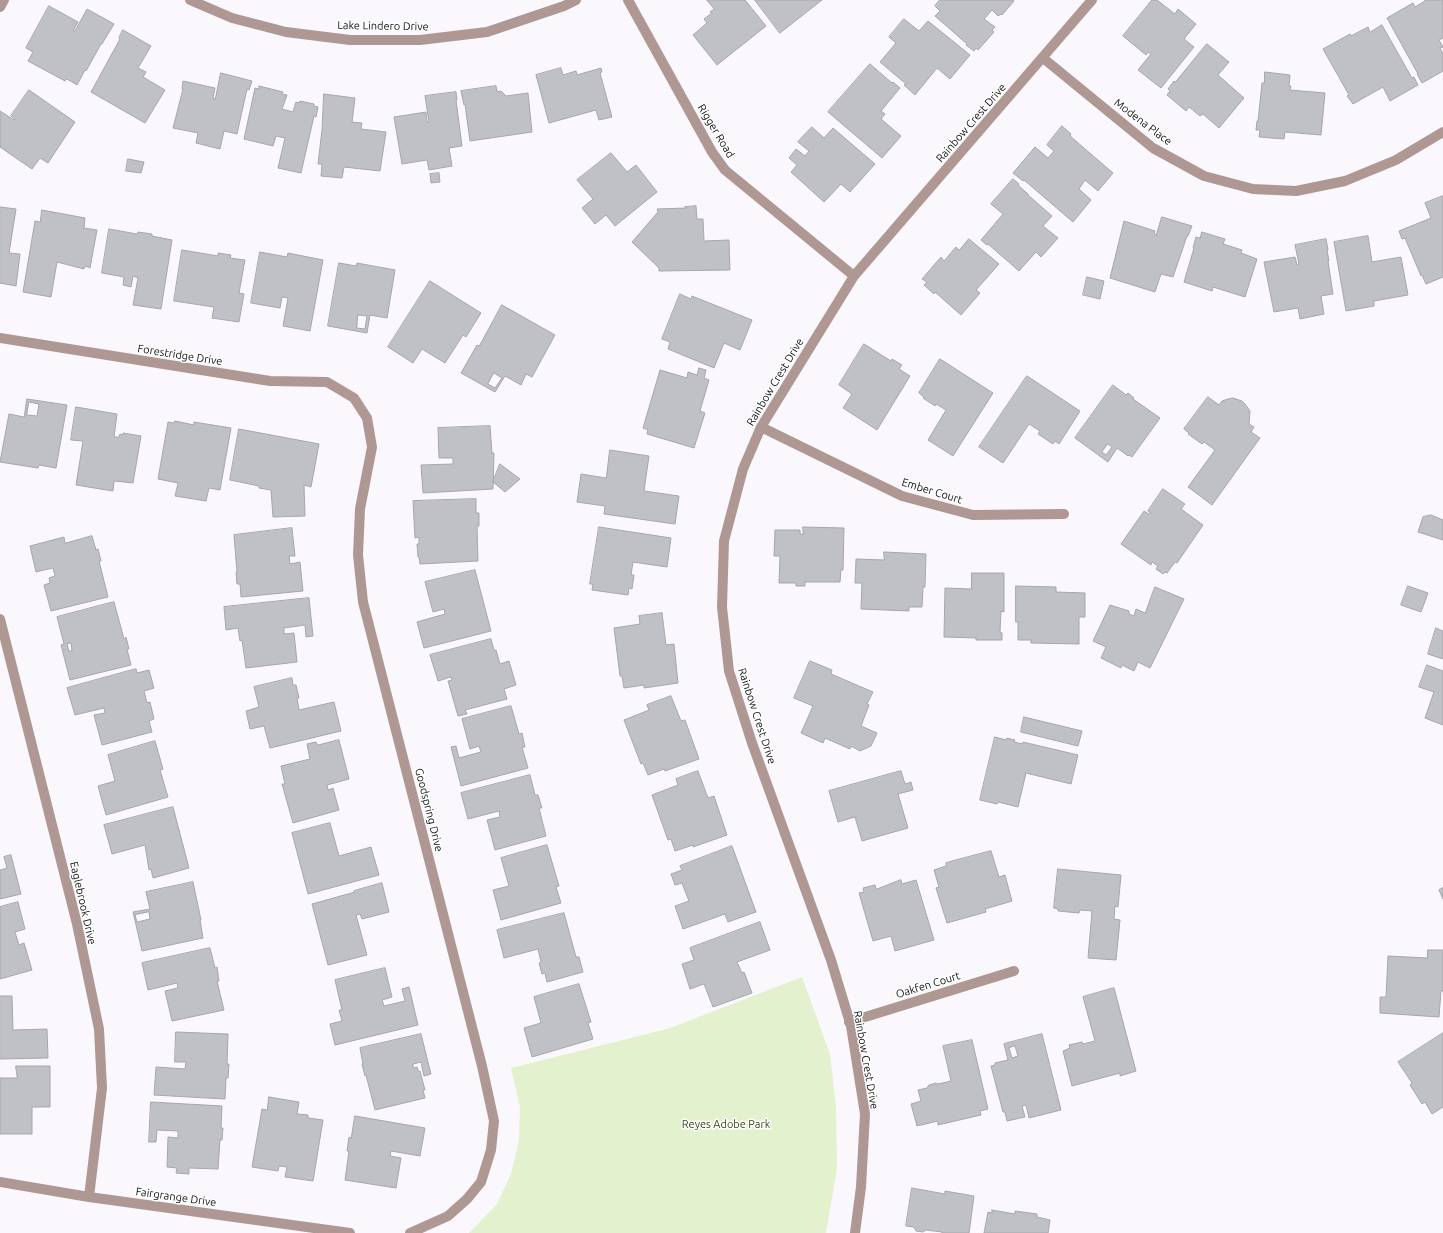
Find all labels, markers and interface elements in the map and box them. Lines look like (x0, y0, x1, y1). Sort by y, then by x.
street label: Lake Lindero Drive (337, 19, 429, 33)
street label: Rainbow Crest Drive (933, 81, 1009, 165)
street label: Modena Place (1111, 96, 1175, 148)
street label: Rigger Road (695, 102, 737, 160)
street label: Rainbow Crest Drive (744, 336, 806, 428)
street label: Forestridge Drive (137, 342, 223, 368)
street label: Ember Court (900, 476, 964, 506)
street label: Rainbow Crest Drive (735, 666, 779, 766)
street label: Goodspring Drive (412, 767, 446, 853)
street label: Eaglebrook Drive (67, 860, 99, 946)
street label: Oakfen Court (894, 969, 962, 1001)
street label: Rainbow Crest Drive (851, 1010, 881, 1110)
park label: Reyes Adobe Park (682, 1117, 770, 1131)
street label: Fairgrange Drive (135, 1185, 217, 1209)

